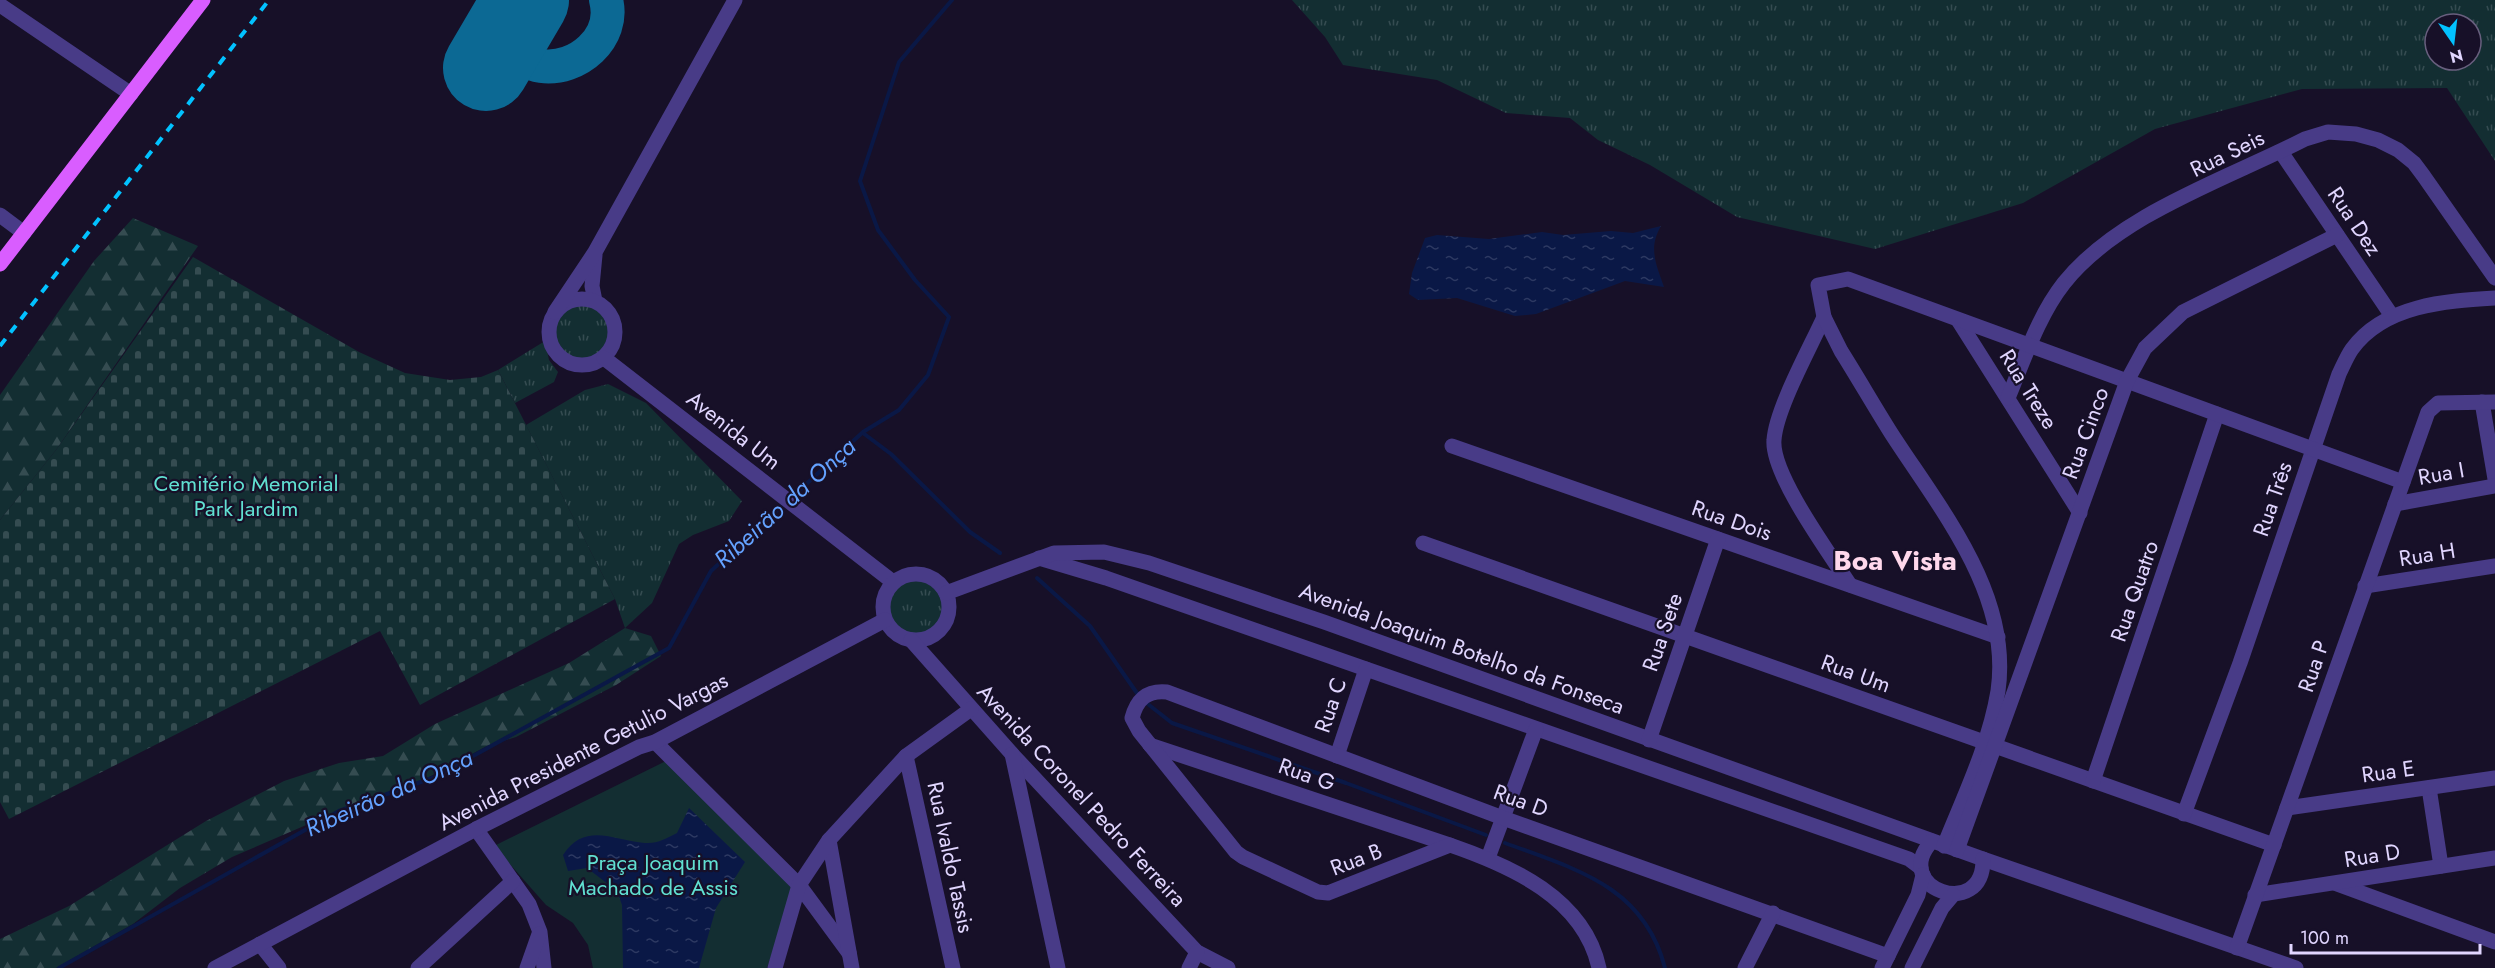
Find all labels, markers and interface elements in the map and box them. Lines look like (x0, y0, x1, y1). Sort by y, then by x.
north arrow (2423, 12, 2483, 72)
text: N (2448, 43, 2465, 69)
street label: Rua Seis (2184, 121, 2270, 185)
street label: Rua Dez (2320, 180, 2390, 262)
street label: Rua Treze (1992, 343, 2066, 435)
street label: Rua Cinco (2054, 382, 2116, 484)
street label: Avenida Um (680, 383, 788, 477)
water label: Ribeirão da Onça (706, 429, 863, 576)
street label: Rua I (2415, 453, 2467, 493)
street label: Rua Três (2244, 457, 2300, 541)
park label: Cemitério Memorial Park Jardim (154, 467, 339, 524)
street label: Rua Dois (1688, 491, 1776, 549)
street label: Rua H (2396, 534, 2458, 574)
street label: Rua Quatro (2102, 536, 2166, 646)
district label: Boa Vista (1833, 540, 1957, 581)
street label: Avenida Joaquim Botelho da Fonseca (1295, 574, 1629, 722)
street label: Rua Sete (1634, 588, 1690, 676)
street label: Rua P (2289, 636, 2337, 696)
street label: Rua Um (1817, 646, 1895, 700)
street label: Avenida Presidente Getulio Vargas (433, 664, 733, 838)
street label: Rua C (1306, 673, 1354, 737)
street label: Avenida Coronel Pedro Ferreira (970, 676, 1194, 914)
water label: Ribeirão da Onça (299, 740, 478, 845)
street label: Rua G (1274, 749, 1340, 799)
street label: Rua E (2359, 751, 2417, 791)
street label: Rua D (1489, 775, 1553, 825)
street label: Rua Ivaldo Tassis (919, 778, 983, 936)
street label: Rua B (1325, 835, 1387, 883)
street label: Rua D (2342, 835, 2402, 875)
park label: Praça Joaquim Machado de Assis (568, 846, 738, 903)
scale bar (2291, 917, 2480, 955)
text: 100 m (2300, 925, 2349, 951)

